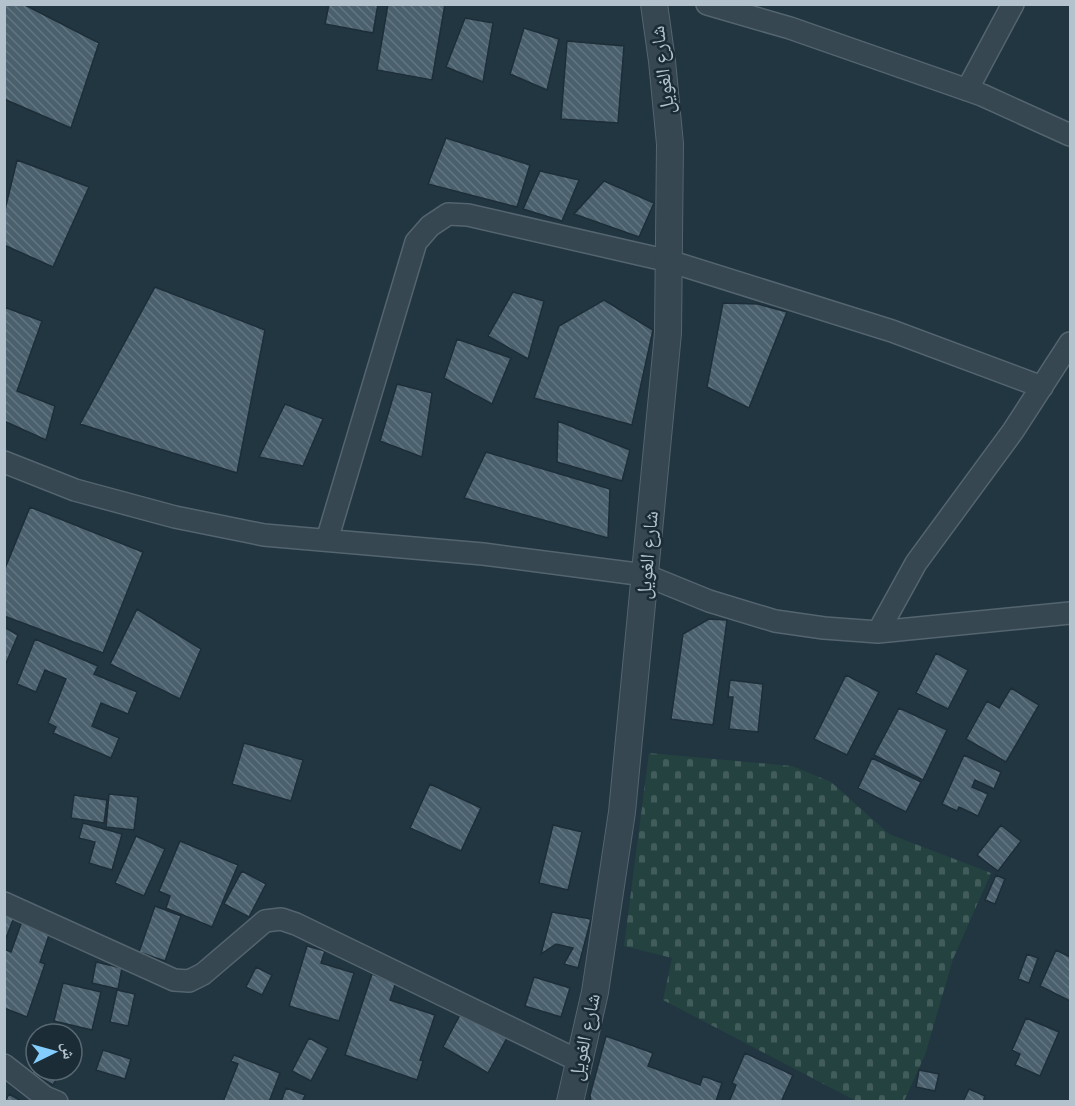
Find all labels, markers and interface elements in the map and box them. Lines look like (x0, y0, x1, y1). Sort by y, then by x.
street label: شارع الغويل (645, 24, 680, 115)
street label: شارع الغويل (631, 510, 664, 600)
street label: شارع الغويل (563, 991, 606, 1083)
north arrow (24, 1022, 84, 1082)
text: ش (58, 1041, 79, 1060)

